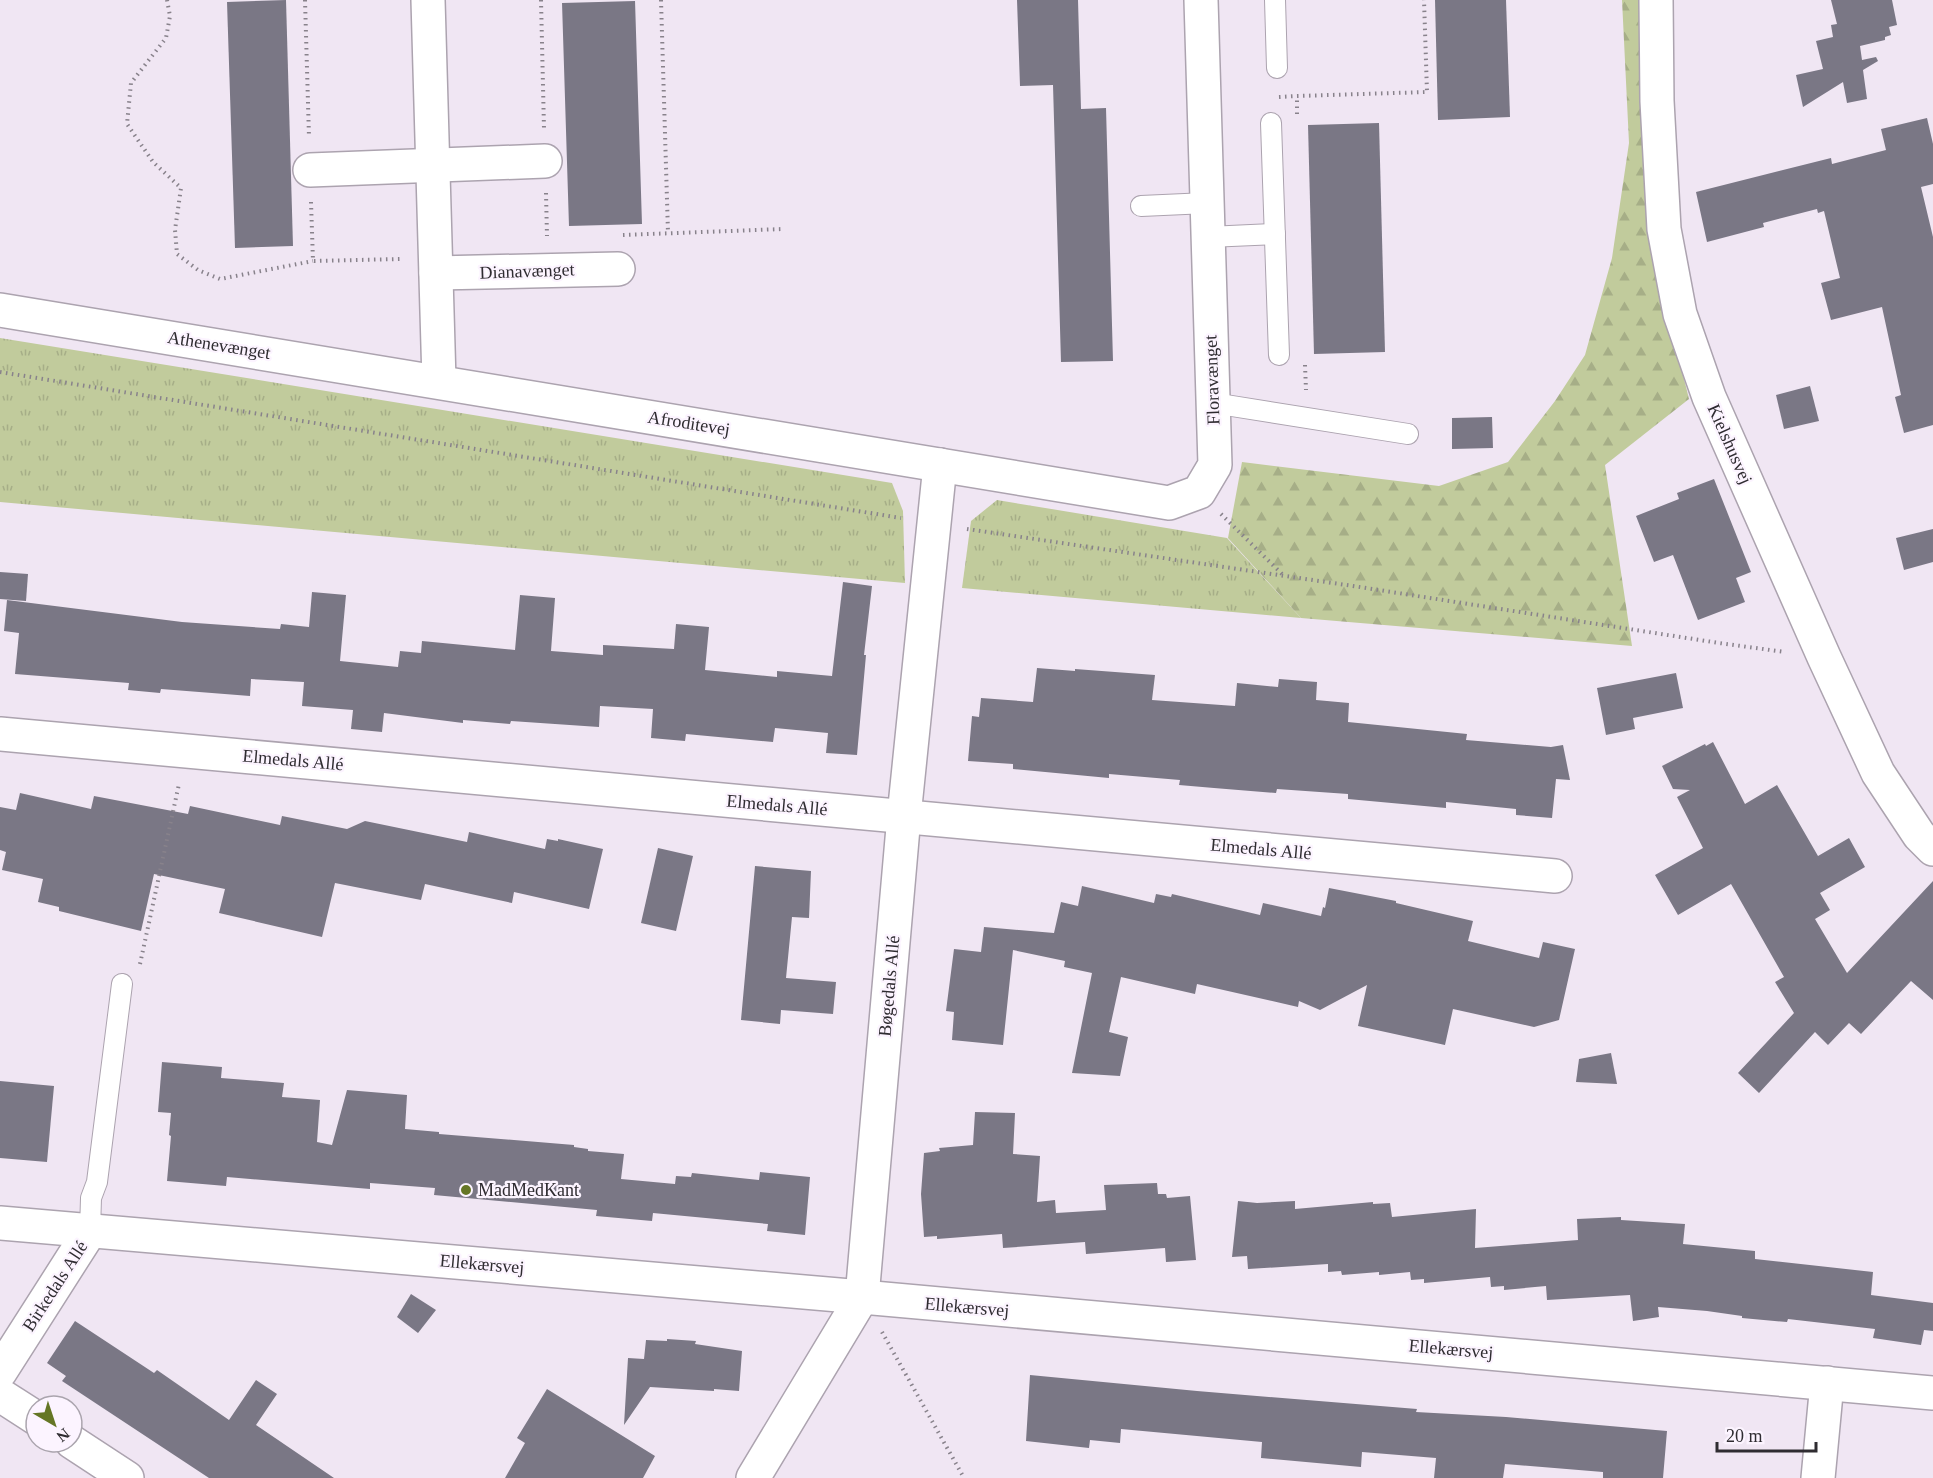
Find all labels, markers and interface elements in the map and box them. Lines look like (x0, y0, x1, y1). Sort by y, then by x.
street label: Dianavænget (479, 259, 575, 283)
street label: Athenevænget (166, 327, 272, 363)
street label: Floravænget (1200, 335, 1224, 425)
street label: Kielshusvej (1704, 401, 1756, 487)
street label: Afroditevej (646, 407, 732, 439)
street label: Elmedals Allé (242, 746, 344, 774)
street label: Elmedals Allé (726, 791, 828, 819)
street label: Elmedals Allé (1210, 835, 1312, 863)
street label: Bøgedals Allé (875, 935, 903, 1037)
place label: MadMedKant (478, 1180, 579, 1200)
marker: MadMedKant (459, 1183, 473, 1197)
street label: Birkedals Allé (18, 1237, 92, 1335)
street label: Ellekærsvej (439, 1250, 525, 1278)
street label: Ellekærsvej (924, 1293, 1010, 1321)
street label: Ellekærsvej (1408, 1335, 1494, 1363)
north arrow (24, 1394, 84, 1454)
scale bar (1717, 1415, 1816, 1453)
text: N (53, 1425, 73, 1446)
text: 20 m (1726, 1426, 1763, 1446)

